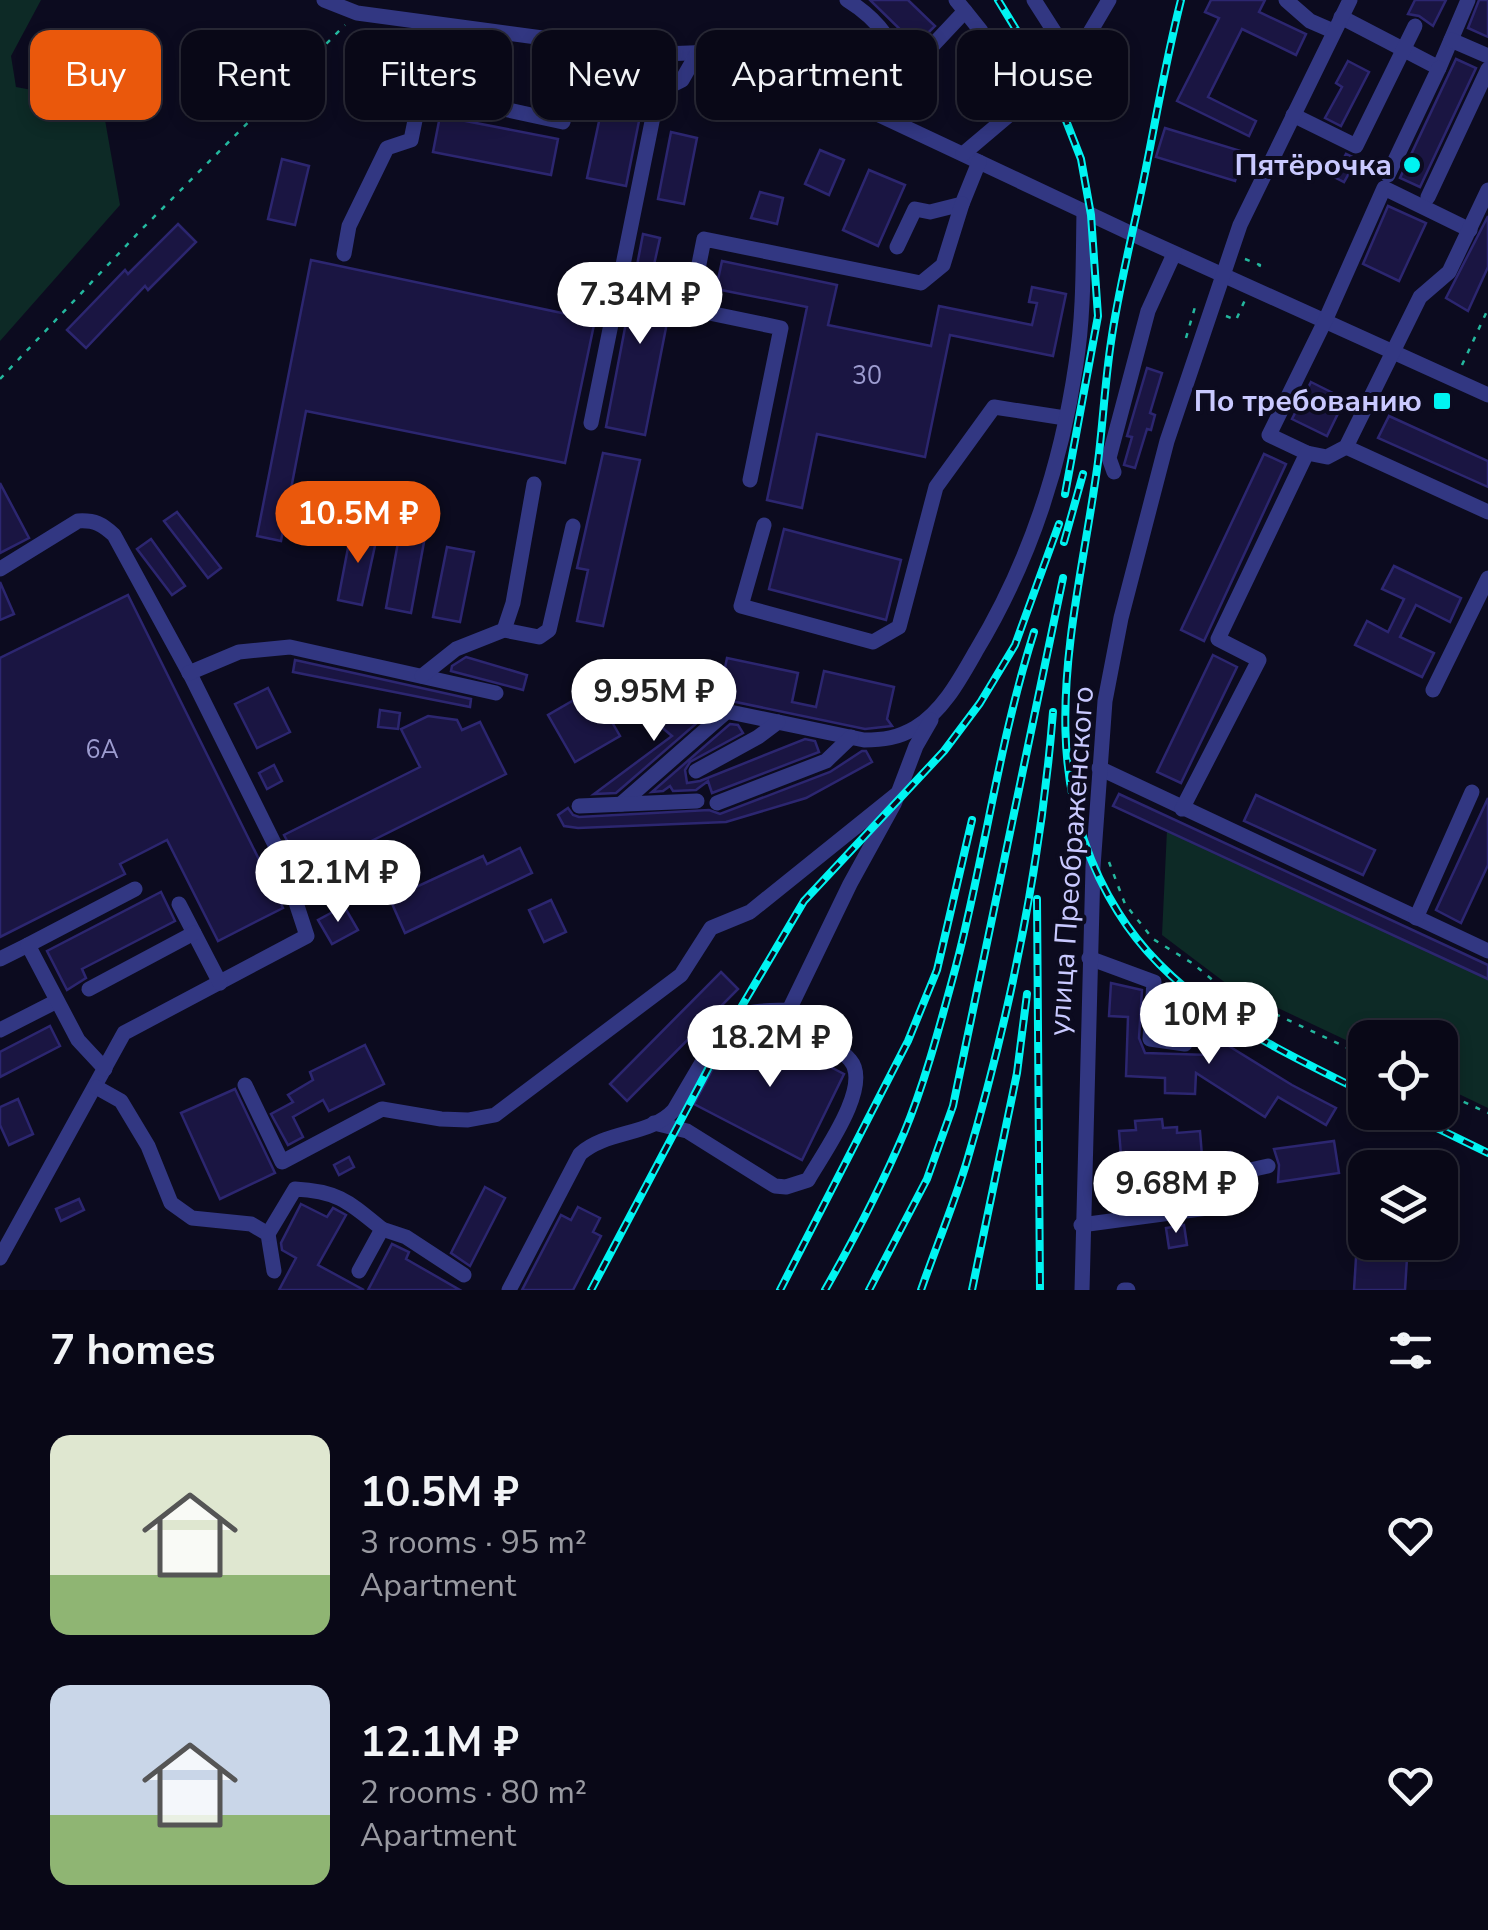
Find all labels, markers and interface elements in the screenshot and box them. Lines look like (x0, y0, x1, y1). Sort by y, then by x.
chip: Buy (30, 30, 161, 120)
chip: Rent (181, 30, 325, 120)
chip: Filters (345, 30, 512, 120)
chip: New (532, 30, 676, 120)
chip: Apartment (696, 30, 937, 120)
chip: House (957, 30, 1128, 120)
place label: Пятёрочка (1235, 145, 1392, 186)
marker: Пятёрочка (1401, 154, 1423, 176)
pin: 7.34M ₽ (548, 262, 732, 347)
text: 7.34M ₽ (579, 273, 701, 316)
house number: 30 (852, 359, 882, 393)
place label: По требованию (1194, 381, 1422, 422)
marker: По требованию (1431, 390, 1453, 412)
pin: 10.5M ₽ (266, 481, 450, 566)
text: 10.5M ₽ (297, 492, 419, 535)
pin: 9.95M ₽ (562, 659, 746, 744)
text: 9.95M ₽ (593, 670, 715, 713)
street label: улица Преображенского (1039, 685, 1104, 1037)
house number: 6А (85, 733, 119, 767)
pin: 12.1M ₽ (246, 840, 430, 925)
text: 12.1M ₽ (277, 851, 399, 894)
pin: 10M ₽ (1139, 982, 1279, 1067)
text: 10M ₽ (1162, 993, 1256, 1036)
pin: 18.2M ₽ (678, 1005, 862, 1090)
text: 18.2M ₽ (709, 1016, 831, 1059)
map controls (1348, 1020, 1458, 1260)
button: locate (1348, 1020, 1458, 1130)
button: layers (1348, 1150, 1458, 1260)
pin: 9.68M ₽ (1084, 1151, 1268, 1236)
text: 9.68M ₽ (1115, 1162, 1237, 1205)
text: 7 homes (50, 1322, 215, 1379)
icon: filters (1383, 1323, 1438, 1378)
text: 10.5M ₽ (360, 1464, 519, 1521)
icon: home (130, 1475, 250, 1595)
icon: heart (1383, 1508, 1438, 1563)
text: 3 rooms · 95 m² (360, 1521, 587, 1564)
text: Apartment (360, 1564, 516, 1607)
text: 12.1M ₽ (360, 1714, 519, 1771)
icon: home (130, 1725, 250, 1845)
icon: heart (1383, 1758, 1438, 1813)
text: 2 rooms · 80 m² (360, 1771, 587, 1814)
text: Apartment (360, 1814, 516, 1857)

